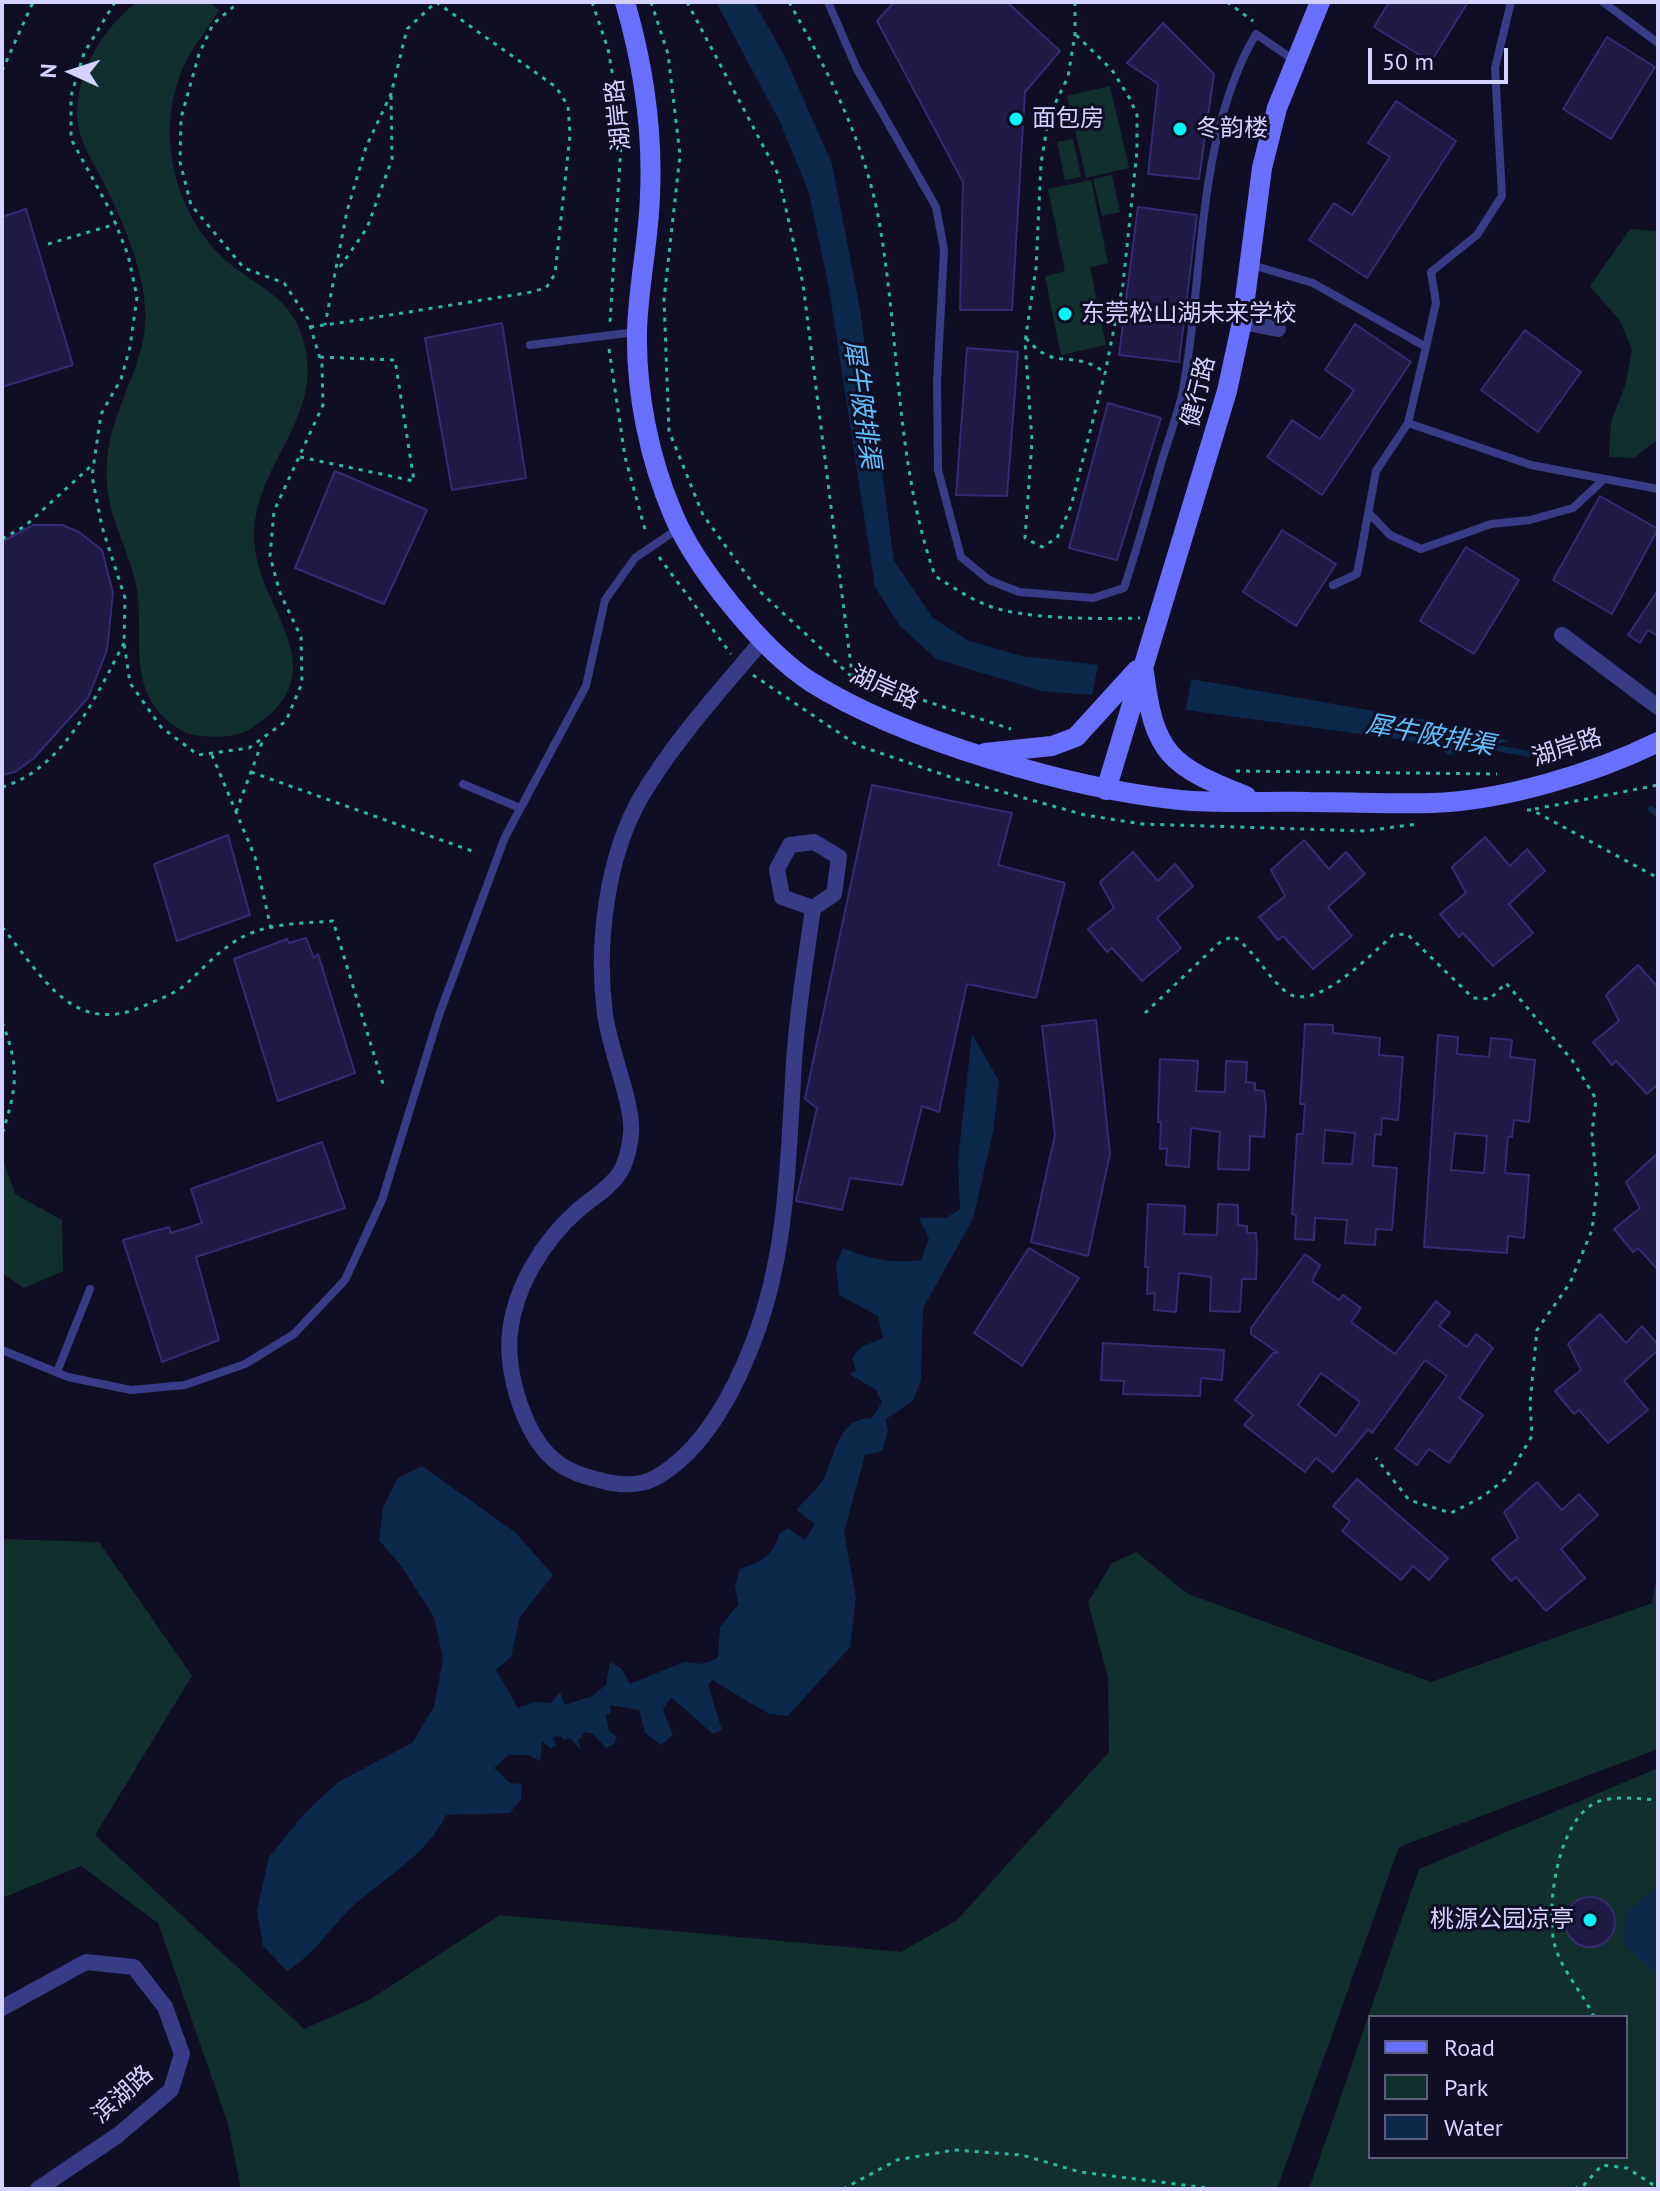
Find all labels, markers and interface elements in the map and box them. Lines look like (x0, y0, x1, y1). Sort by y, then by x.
north arrow (32, 32, 112, 112)
scale bar (1372, 32, 1512, 82)
text: 50 m (1382, 46, 1434, 77)
text: N (34, 63, 62, 79)
street label: 湖岸路 (601, 78, 637, 152)
place label: 面包房 (1032, 105, 1104, 133)
marker: 面包房 (1007, 110, 1025, 128)
place label: 冬韵楼 (1196, 115, 1268, 143)
marker: 冬韵楼 (1171, 120, 1189, 138)
place label: 东莞松山湖未来学校 (1081, 300, 1297, 328)
marker: 东莞松山湖未来学校 (1056, 305, 1074, 323)
water label: 犀牛陂排渠 (837, 337, 885, 471)
street label: 健行路 (1176, 354, 1222, 430)
street label: 湖岸路 (845, 660, 923, 716)
water label: 犀牛陂排渠 (1363, 709, 1497, 763)
street label: 湖岸路 (1528, 723, 1606, 773)
place label: 桃源公园凉亭 (1430, 1906, 1574, 1934)
marker: 桃源公园凉亭 (1581, 1911, 1599, 1929)
legend (1368, 2015, 1628, 2159)
text: Road (1444, 2032, 1495, 2063)
street label: 滨湖路 (87, 2060, 159, 2130)
text: Park (1444, 2072, 1488, 2103)
text: Water (1444, 2112, 1503, 2143)

